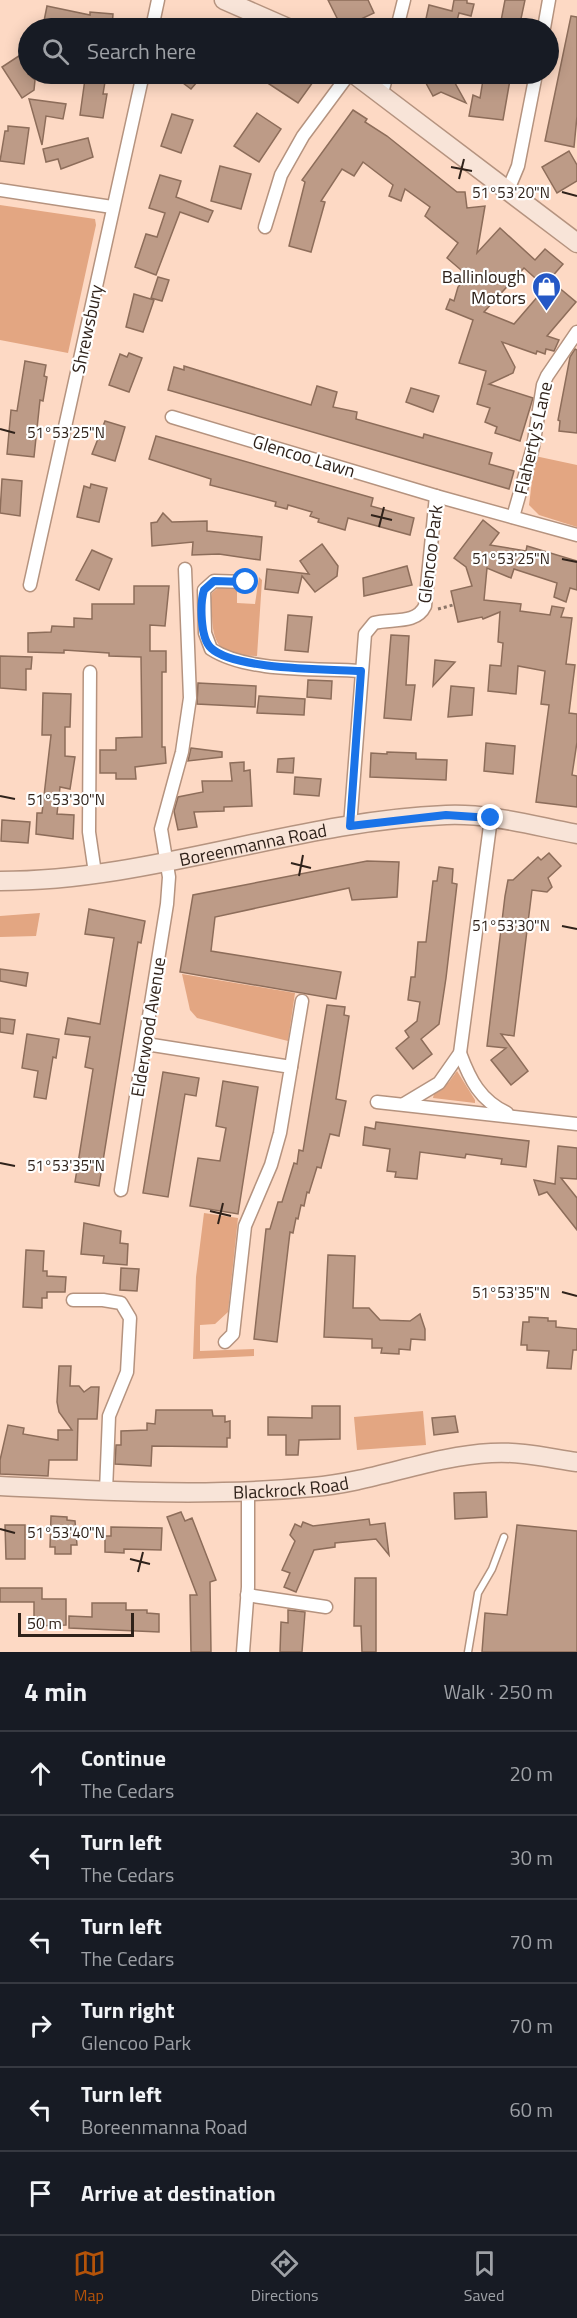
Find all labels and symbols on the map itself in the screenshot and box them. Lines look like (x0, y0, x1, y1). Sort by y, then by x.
text: 51°53'20"N (472, 181, 550, 204)
place label: Ballinlough Motors (442, 263, 526, 311)
shop icon: Ballinlough Motors (531, 270, 563, 312)
street label: Shrewsbury (64, 282, 110, 376)
street label: Flaherty's Lane (507, 379, 559, 497)
text: 51°53'25"N (27, 421, 105, 444)
street label: Glencoo Lawn (249, 428, 359, 484)
street label: Glencoo Park (411, 503, 449, 605)
text: 51°53'25"N (472, 547, 550, 570)
route start (232, 568, 258, 594)
text: 51°53'30"N (27, 788, 105, 811)
route end (477, 804, 503, 830)
street label: Boreenmanna Road (177, 816, 329, 873)
text: 51°53'30"N (472, 914, 550, 937)
street label: Elderwood Avenue (124, 955, 172, 1099)
text: 51°53'35"N (27, 1154, 105, 1177)
text: 51°53'35"N (472, 1281, 550, 1304)
street label: Blackrock Road (233, 1469, 351, 1505)
text: 51°53'40"N (27, 1521, 105, 1544)
scale bar (18, 1610, 134, 1638)

